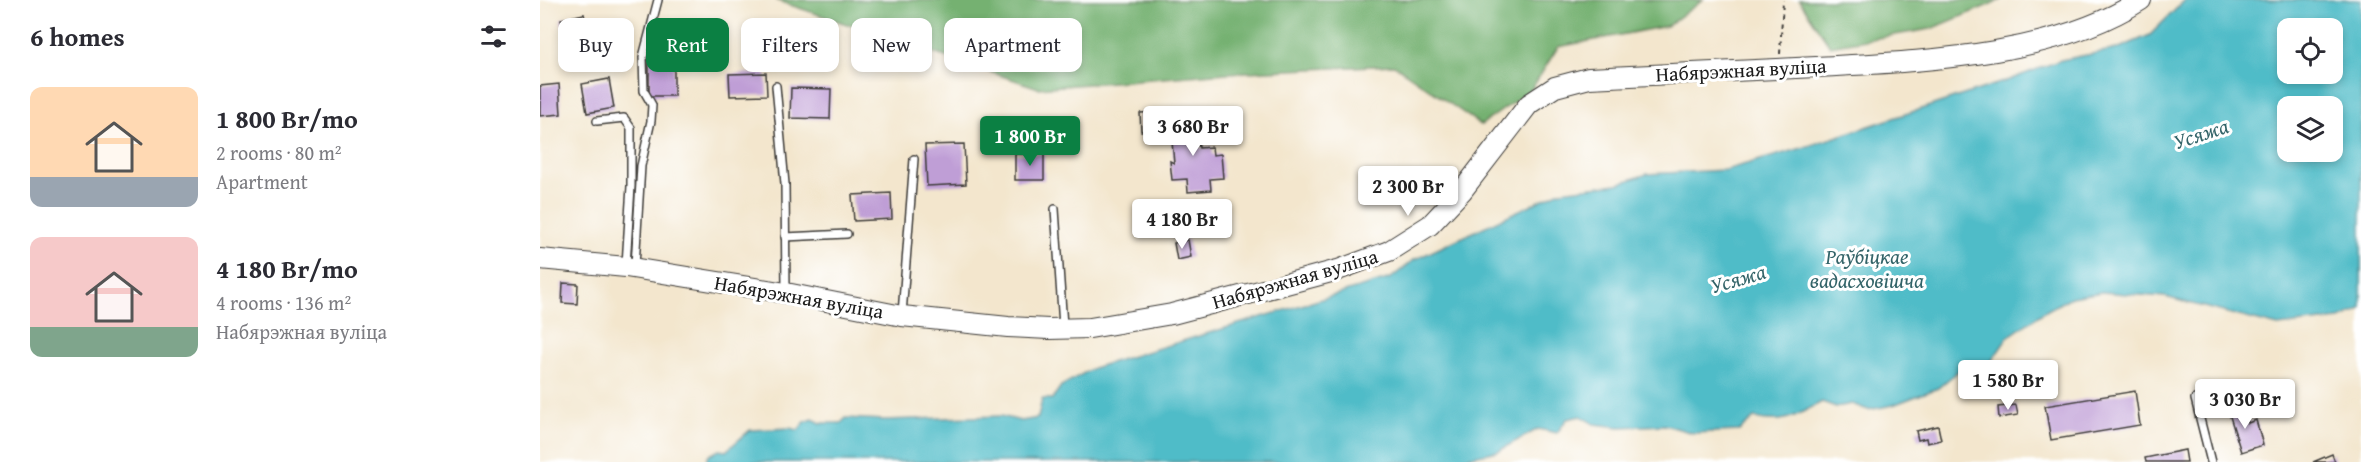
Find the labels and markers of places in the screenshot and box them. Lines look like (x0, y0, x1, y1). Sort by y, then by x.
pin: 3 680 Br (1131, 106, 1255, 157)
pin: 1 800 Br (968, 116, 1092, 167)
pin: 2 300 Br (1346, 166, 1470, 217)
pin: 4 180 Br (1120, 199, 1244, 250)
pin: 1 580 Br (1946, 360, 2070, 411)
pin: 3 030 Br (2183, 379, 2307, 430)

